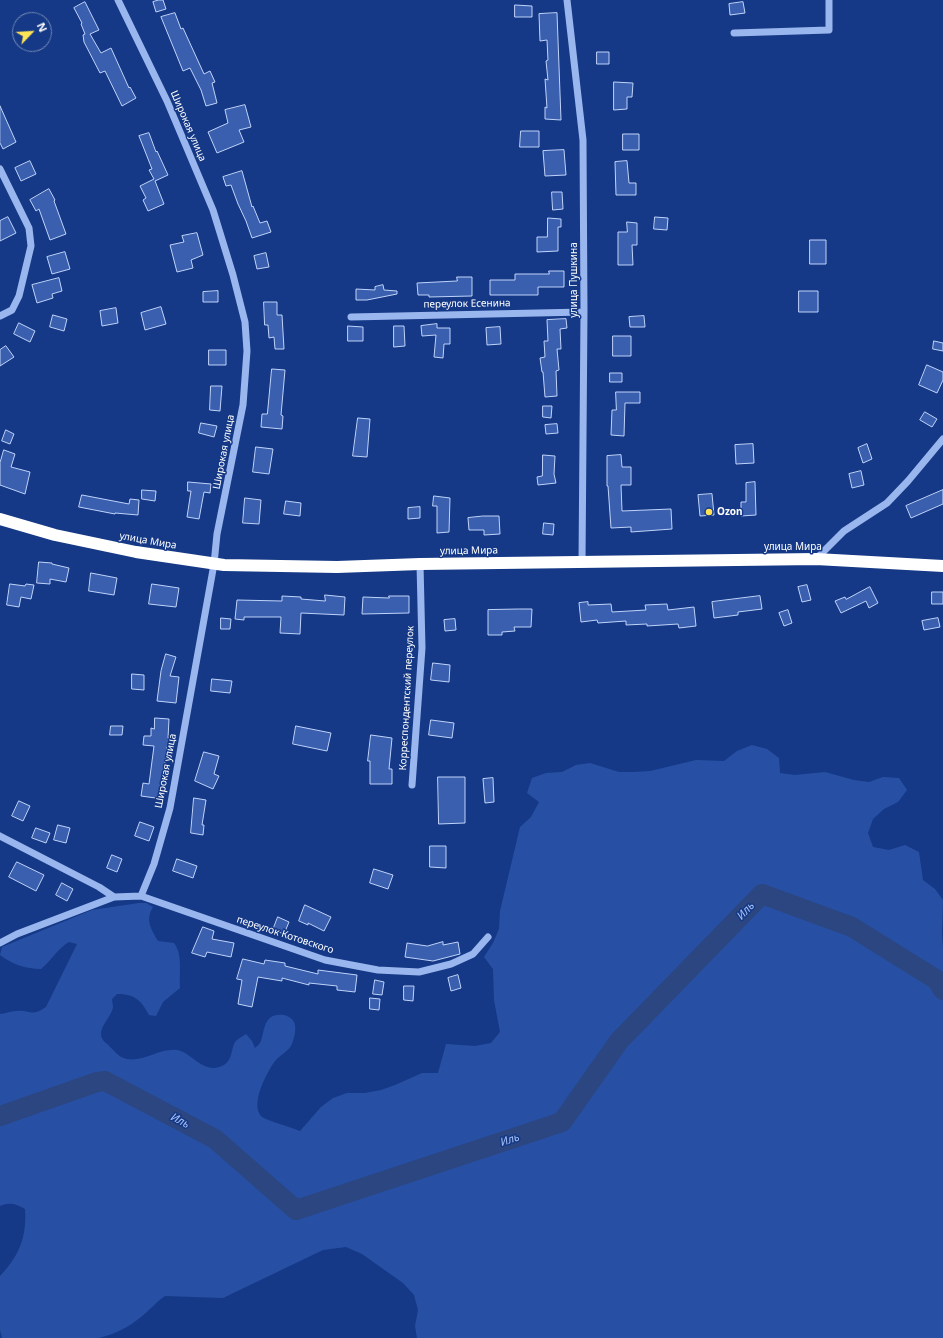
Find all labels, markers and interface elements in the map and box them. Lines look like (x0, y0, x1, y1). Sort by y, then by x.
north arrow (12, 12, 52, 52)
text: N (34, 20, 51, 34)
street label: Широкая улица (168, 89, 208, 163)
street label: улица Пушкина (568, 242, 580, 318)
street label: переулок Есенина (423, 297, 511, 311)
street label: Широкая улица (211, 414, 237, 490)
place label: Ozon (717, 506, 743, 518)
marker: Ozon (704, 507, 714, 517)
street label: улица Мира (118, 530, 178, 552)
street label: улица Мира (764, 541, 822, 553)
street label: улица Мира (440, 544, 498, 558)
street label: Корреспондентский переулок (397, 625, 417, 771)
street label: Широкая улица (153, 733, 179, 809)
water label: Иль (735, 899, 757, 923)
street label: переулок Котовского (235, 914, 335, 956)
water label: Иль (168, 1111, 192, 1131)
water label: Иль (499, 1131, 521, 1149)

